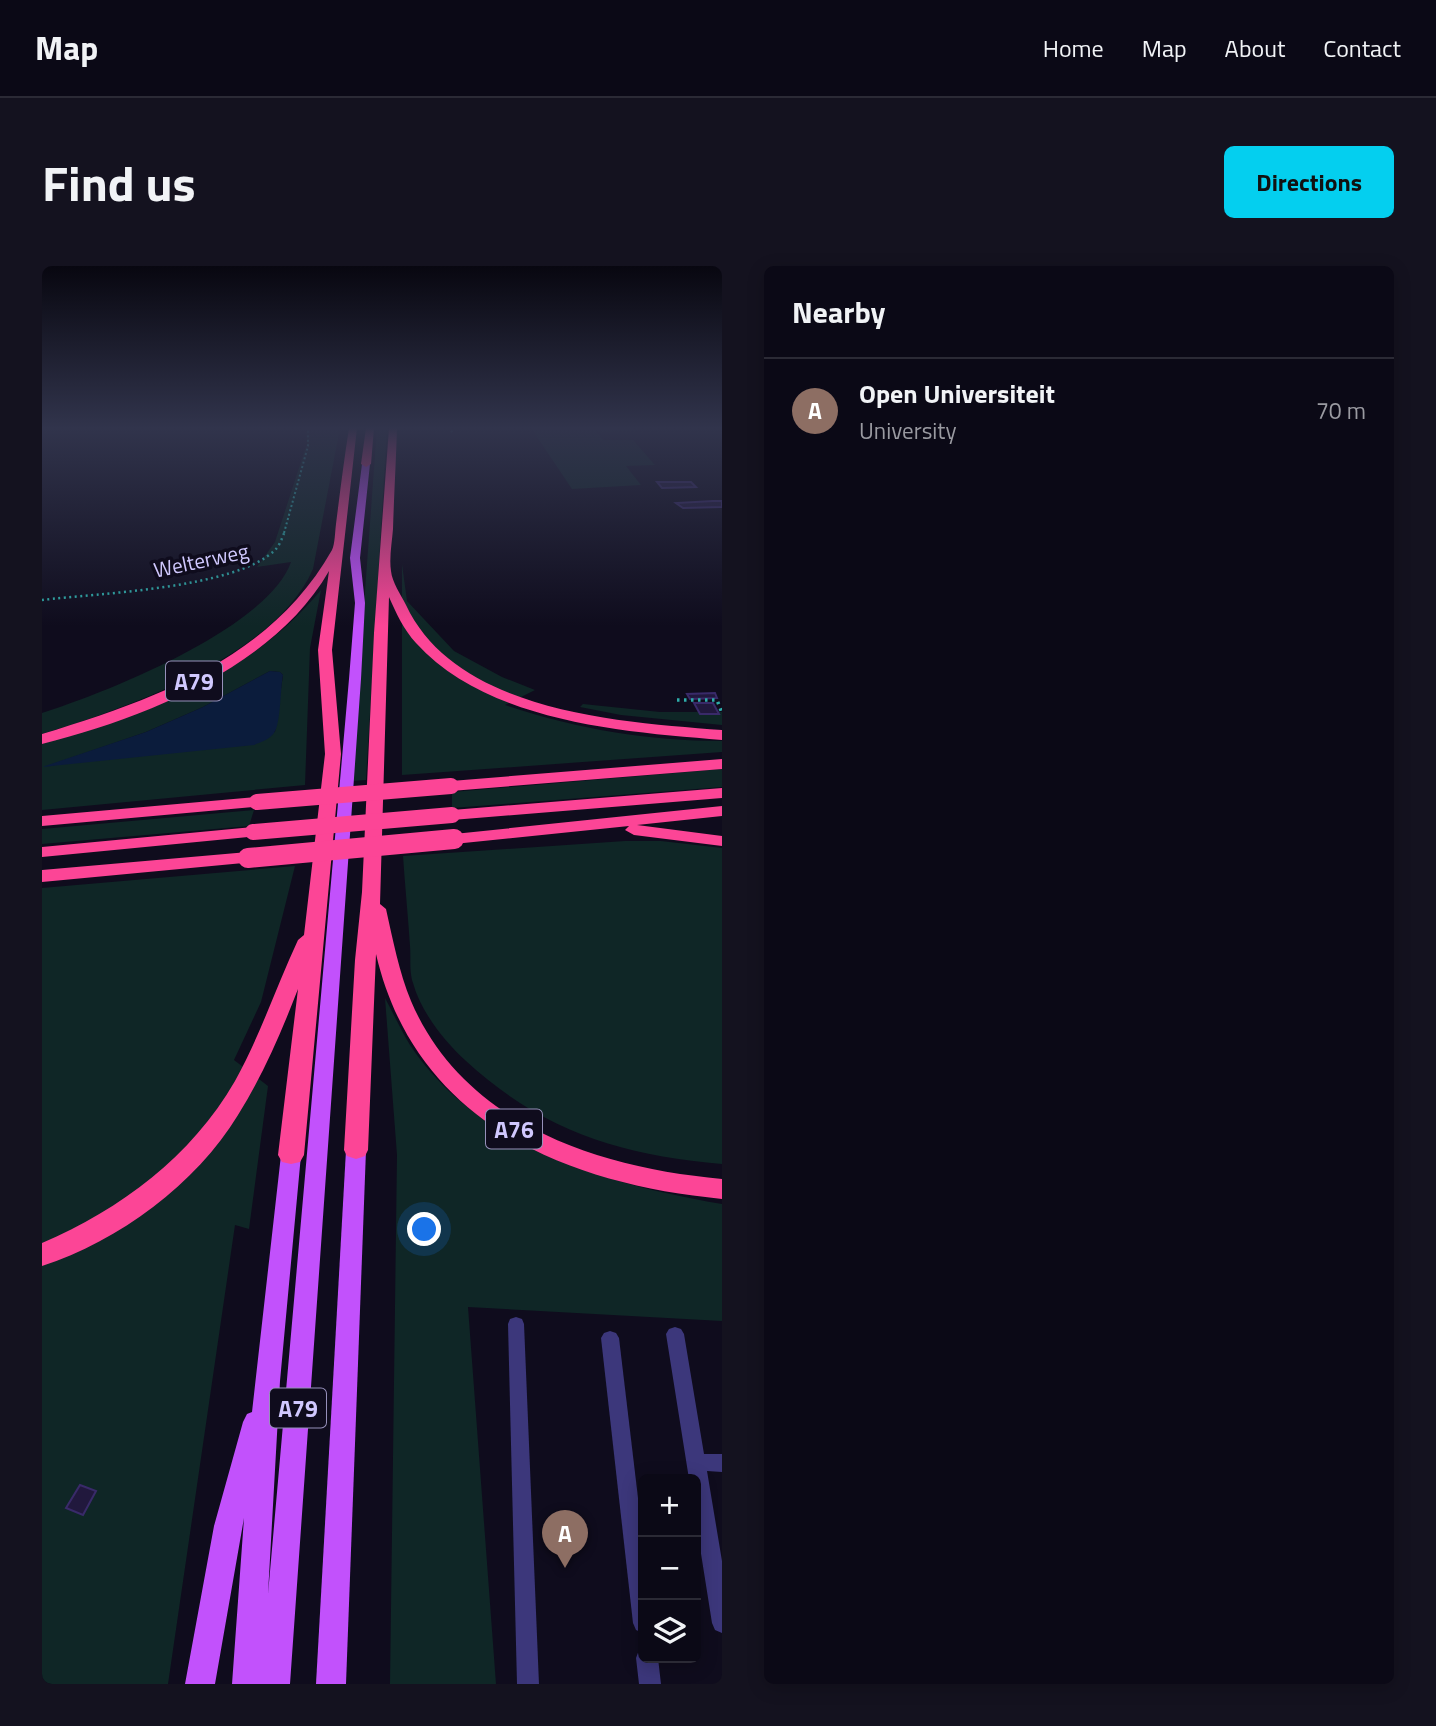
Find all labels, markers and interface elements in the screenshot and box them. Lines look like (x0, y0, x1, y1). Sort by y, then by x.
text: Map (35, 23, 98, 73)
text: Home (1043, 30, 1104, 66)
text: Map (1142, 30, 1187, 66)
text: About (1225, 30, 1285, 66)
text: Contact (1323, 30, 1401, 66)
text: Find us (42, 145, 196, 220)
button: Directions (1224, 146, 1394, 218)
text: Nearby (792, 289, 885, 335)
text: Open Universiteit (859, 374, 1055, 413)
text: A (808, 393, 822, 428)
text: 70 m (1316, 393, 1366, 428)
text: University (859, 413, 957, 448)
street label: Welterweg (151, 534, 252, 586)
road number: A79 (166, 662, 222, 700)
road number: A76 (486, 1110, 542, 1149)
your location (407, 1212, 441, 1246)
road number: A79 (270, 1388, 326, 1428)
map controls (638, 1474, 701, 1663)
button: + (638, 1474, 701, 1537)
pin: A (542, 1510, 588, 1568)
button: − (638, 1537, 701, 1600)
button: layers (638, 1600, 701, 1663)

